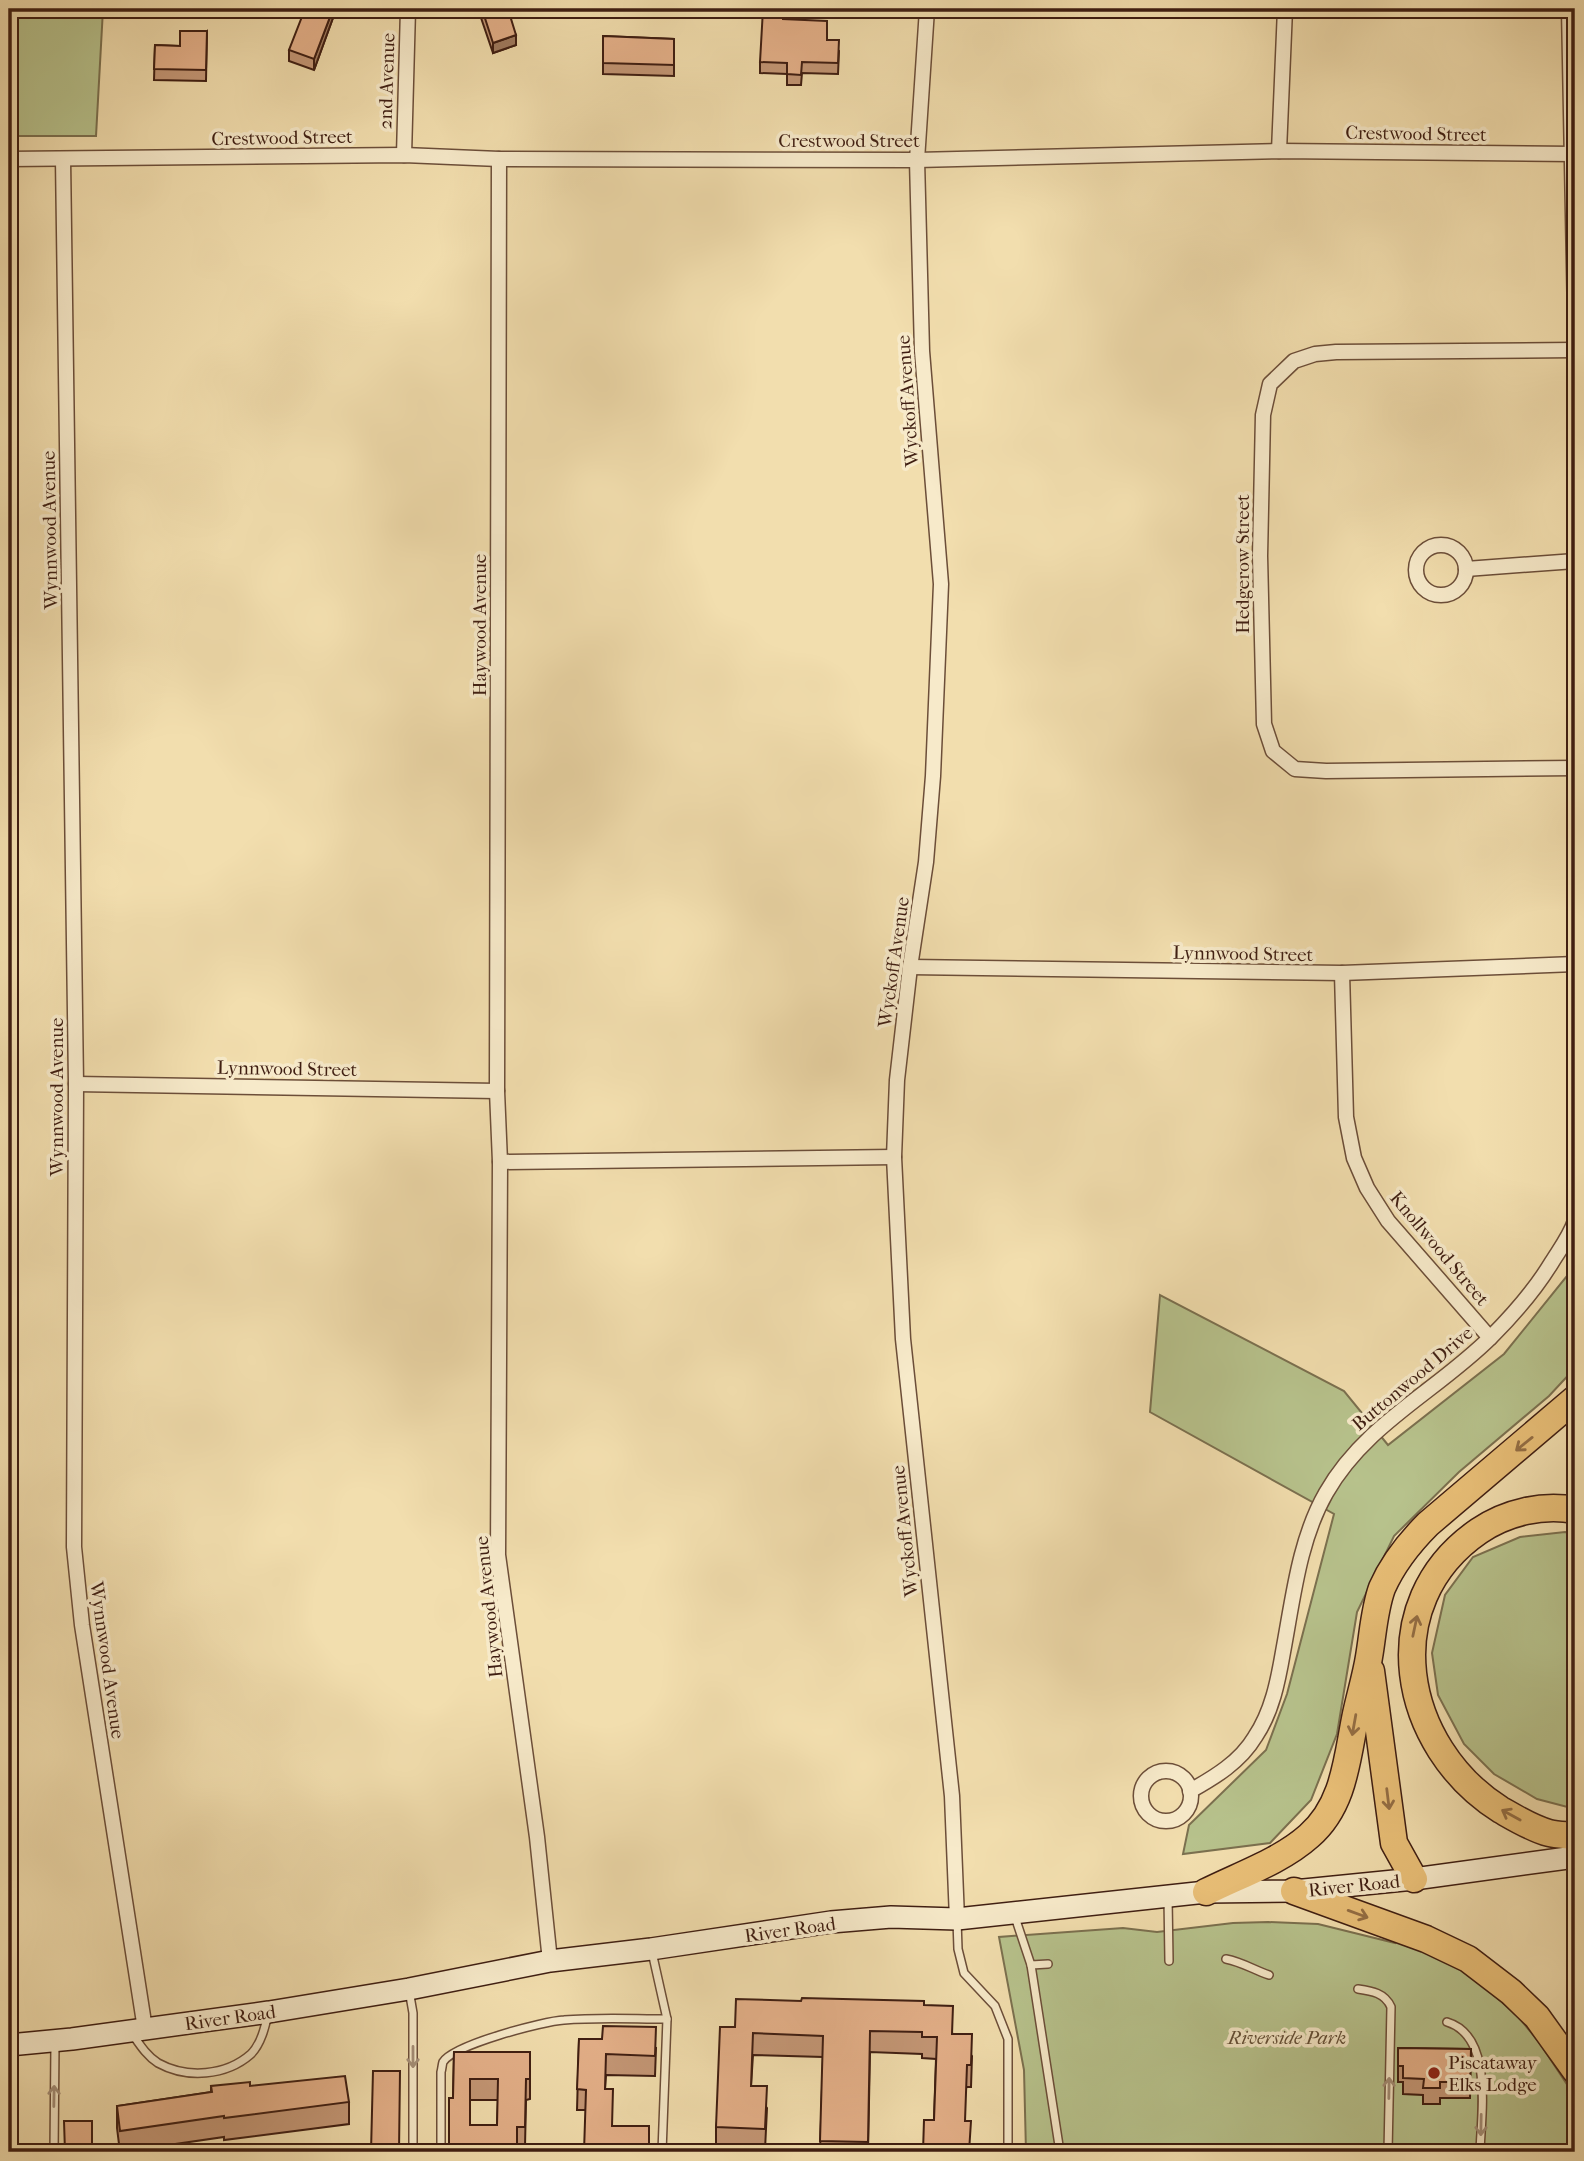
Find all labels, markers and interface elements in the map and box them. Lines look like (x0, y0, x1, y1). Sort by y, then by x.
street label: 2nd Avenue (374, 32, 400, 130)
street label: Crestwood Street (1345, 122, 1487, 146)
street label: Crestwood Street (211, 126, 353, 150)
street label: Crestwood Street (778, 130, 920, 152)
street label: Wyckoff Avenue (892, 334, 924, 469)
street label: Wynnwood Avenue (38, 450, 62, 611)
street label: Hedgerow Street (1232, 494, 1254, 634)
street label: Haywood Avenue (469, 554, 491, 696)
street label: Wyckoff Avenue (874, 895, 914, 1030)
street label: Lynnwood Street (1173, 942, 1314, 966)
street label: Wynnwood Avenue (46, 1018, 68, 1177)
street label: Lynnwood Street (217, 1057, 358, 1081)
street label: Knollwood Street (1385, 1187, 1493, 1310)
street label: Buttonwood Drive (1348, 1322, 1477, 1436)
one-way arrow (1515, 1436, 1533, 1451)
street label: Wyckoff Avenue (887, 1464, 923, 1599)
street label: Haywood Avenue (471, 1535, 507, 1679)
street label: Wynnwood Avenue (85, 1579, 129, 1740)
one-way arrow (1409, 1615, 1422, 1638)
one-way arrow (1347, 1713, 1360, 1736)
one-way arrow (1381, 1787, 1394, 1810)
one-way arrow (1502, 1808, 1522, 1822)
street label: River Road (1307, 1870, 1402, 1902)
one-way arrow (1346, 1909, 1368, 1922)
street label: River Road (743, 1913, 838, 1947)
street label: River Road (183, 2001, 278, 2035)
park label: Riverside Park (1226, 2027, 1346, 2049)
one-way arrow (406, 2045, 420, 2068)
place label: Piscataway Elks Lodge (1448, 2052, 1538, 2096)
marker: Piscataway Elks Lodge (1426, 2065, 1442, 2081)
one-way arrow (1383, 2076, 1396, 2099)
one-way arrow (47, 2085, 61, 2108)
one-way arrow (1474, 2113, 1488, 2136)

